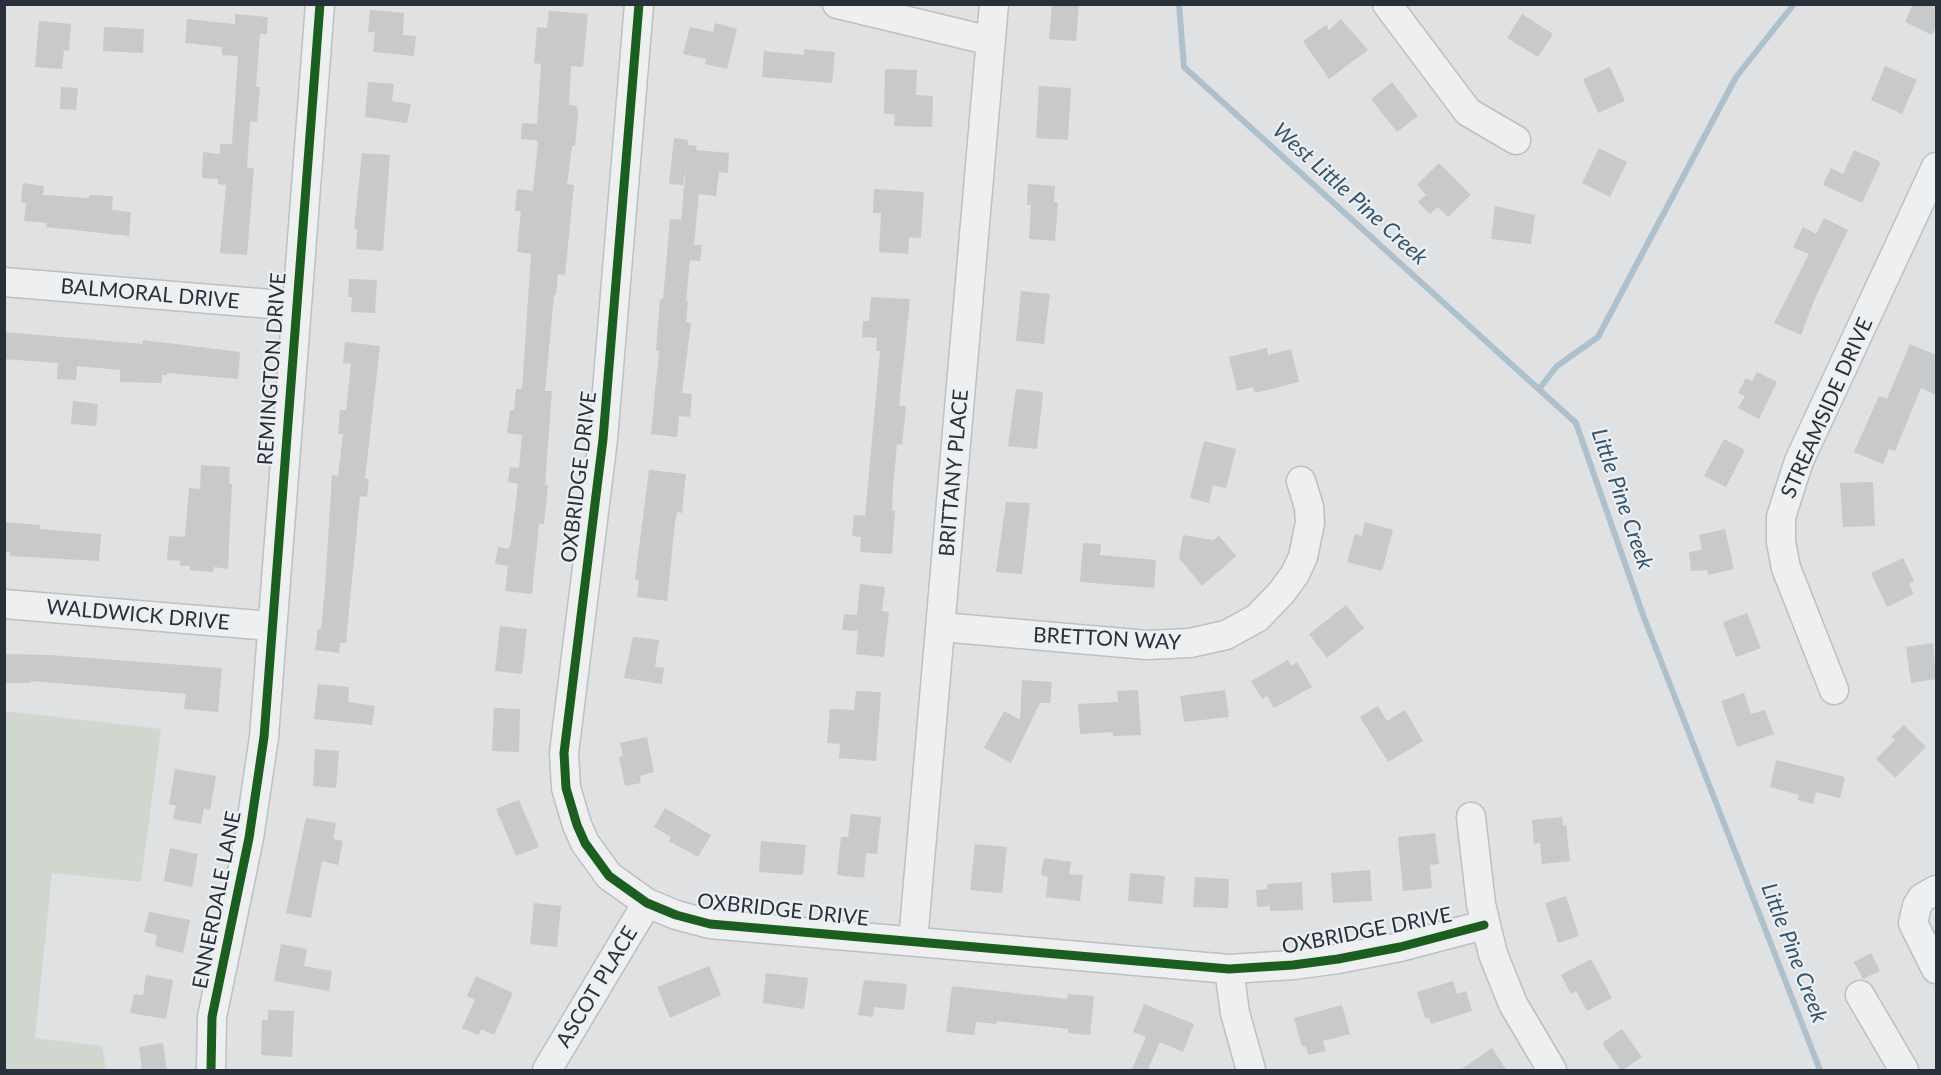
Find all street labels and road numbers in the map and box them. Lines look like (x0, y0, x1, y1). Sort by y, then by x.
street label: REMINGTON DRIVE (253, 272, 291, 466)
street label: BALMORAL DRIVE (59, 274, 241, 314)
street label: STREAMSIDE DRIVE (1776, 314, 1878, 502)
street label: BRITTANY PLACE (934, 388, 974, 558)
street label: OXBRIDGE DRIVE (556, 390, 602, 564)
street label: WALDWICK DRIVE (45, 594, 231, 636)
street label: BRETTON WAY (1032, 623, 1182, 655)
street label: ENNERDALE LANE (187, 809, 247, 991)
street label: OXBRIDGE DRIVE (696, 888, 870, 932)
street label: OXBRIDGE DRIVE (1280, 902, 1454, 960)
street label: ASCOT PLACE (551, 922, 643, 1052)

